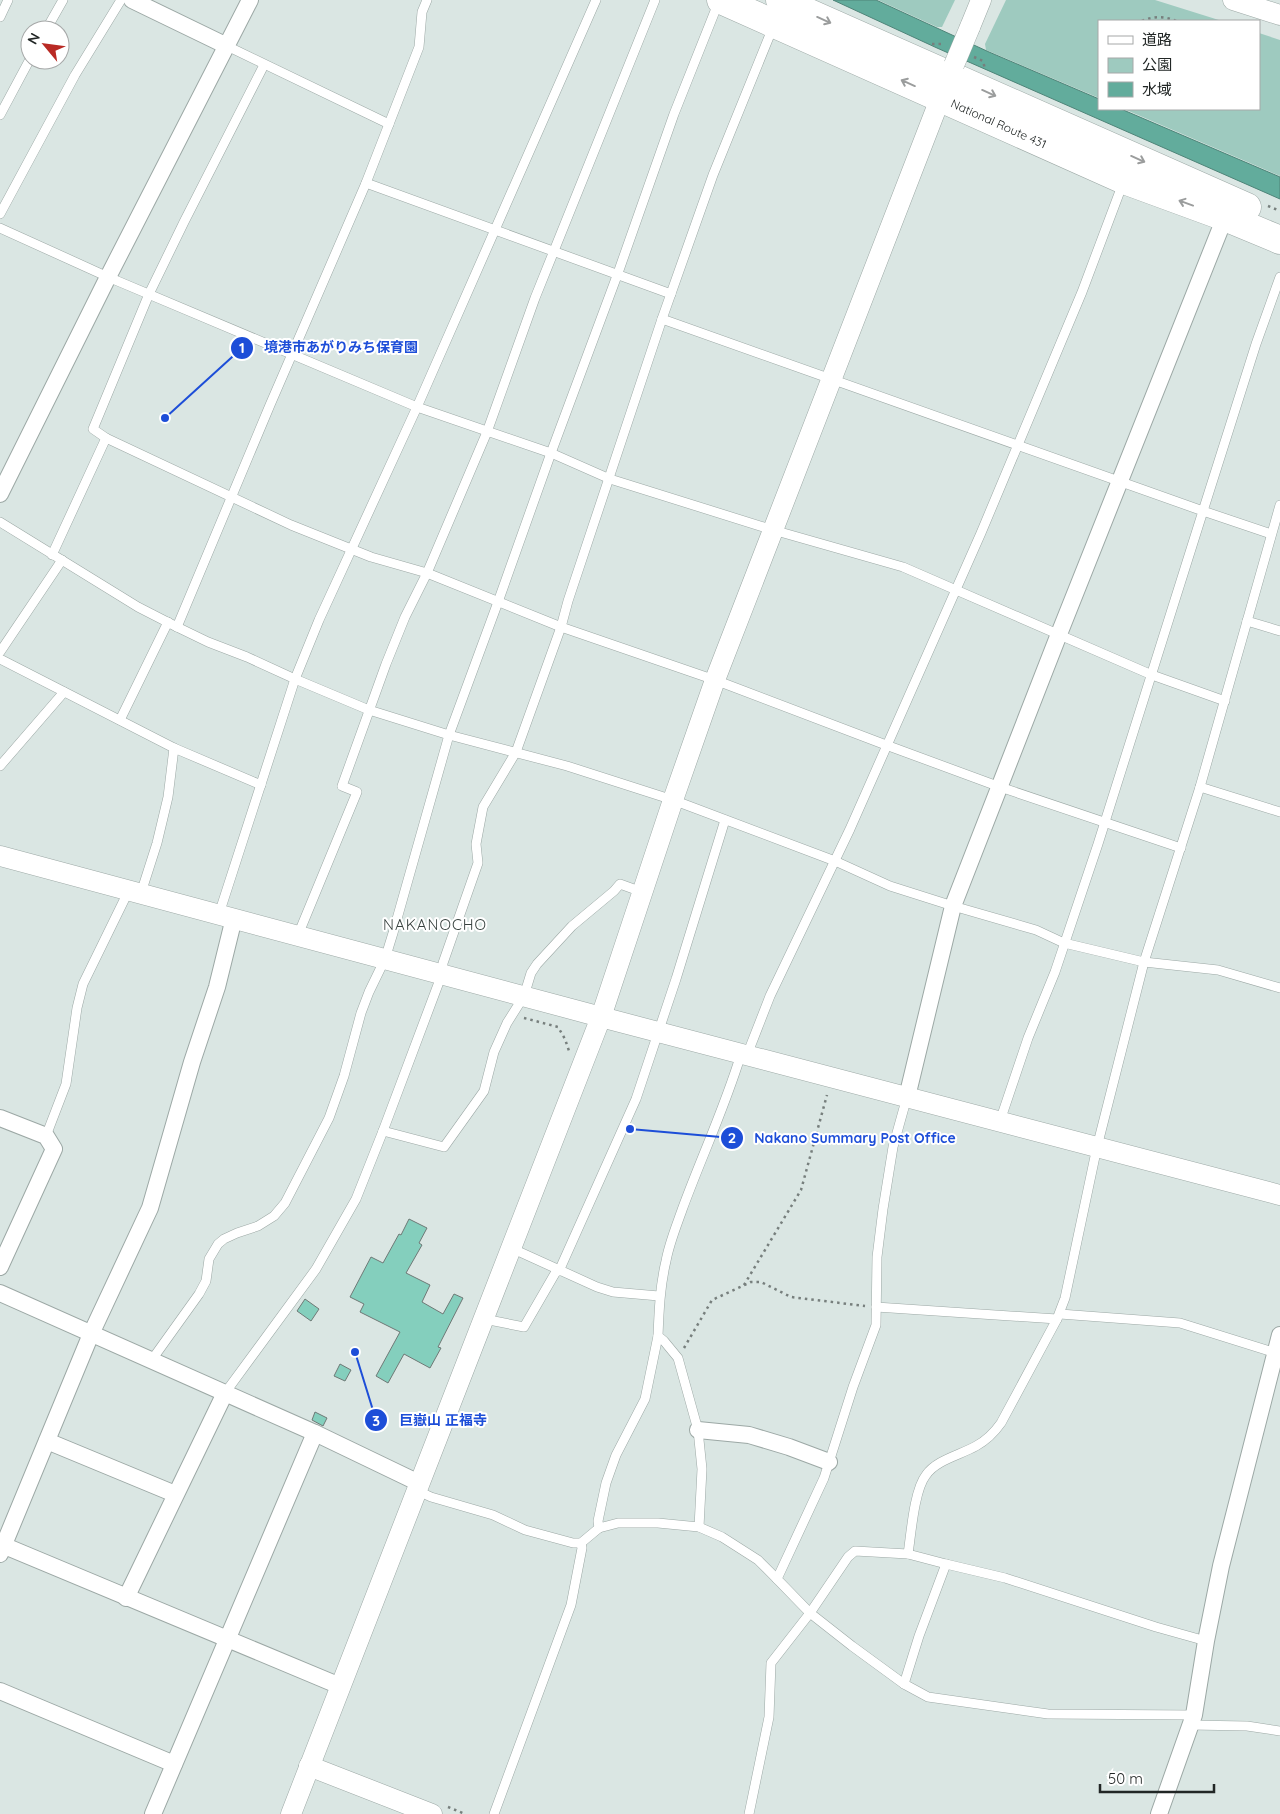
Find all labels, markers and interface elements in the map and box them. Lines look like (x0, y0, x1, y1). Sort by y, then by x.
one-way arrow (816, 15, 831, 25)
north arrow (20, 20, 70, 70)
legend (1098, 20, 1260, 110)
text: N (23, 30, 44, 48)
text: 道路 (1142, 30, 1172, 49)
text: 公園 (1142, 55, 1172, 74)
one-way arrow (901, 78, 916, 88)
text: 水域 (1142, 80, 1172, 99)
one-way arrow (981, 88, 996, 98)
street label: National Route 431 (949, 96, 1049, 151)
one-way arrow (1130, 154, 1145, 164)
one-way arrow (1179, 198, 1194, 207)
callout: 境港市あがりみち保育園 (229, 333, 428, 362)
text: 1 (239, 338, 245, 357)
text: 境港市あがりみち保育園 (264, 338, 418, 356)
district label: NAKANOCHO (383, 915, 487, 934)
callout: Nakano Summary Post Office (719, 1124, 966, 1153)
text: 2 (728, 1128, 736, 1147)
text: Nakano Summary Post Office (754, 1129, 956, 1147)
callout: 巨嶽山 正福寺 (364, 1406, 497, 1435)
text: 3 (372, 1411, 380, 1430)
text: 巨嶽山 正福寺 (399, 1411, 487, 1429)
scale bar (1100, 1762, 1214, 1794)
text: 50 m (1108, 1769, 1143, 1788)

